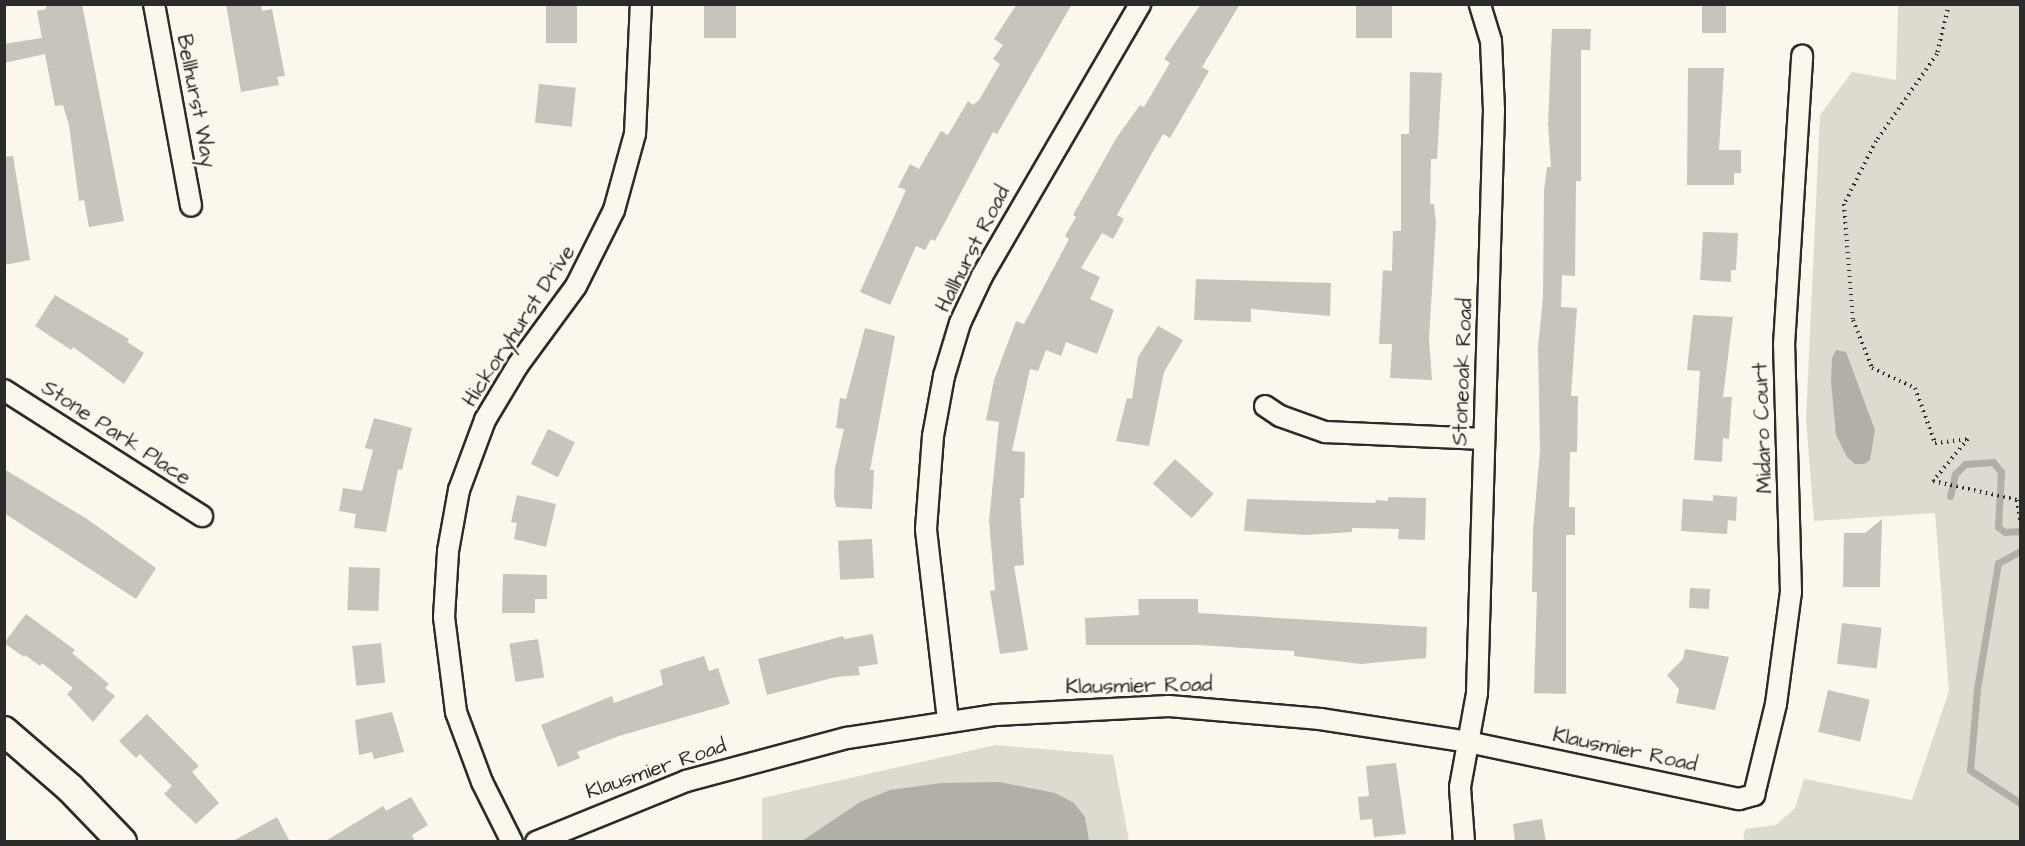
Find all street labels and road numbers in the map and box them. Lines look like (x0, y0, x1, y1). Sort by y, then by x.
street label: Bellhurst Way (171, 32, 221, 170)
street label: Hallhurst Road (930, 182, 1016, 316)
street label: Hickoryhurst Drive (457, 240, 581, 412)
street label: Stoneoak Road (1448, 298, 1478, 446)
street label: Midaro Court (1748, 362, 1778, 494)
street label: Stone Park Place (37, 375, 195, 491)
street label: Klausmier Road (1065, 672, 1213, 700)
street label: Klausmier Road (1550, 722, 1700, 778)
street label: Klausmier Road (582, 733, 730, 805)

